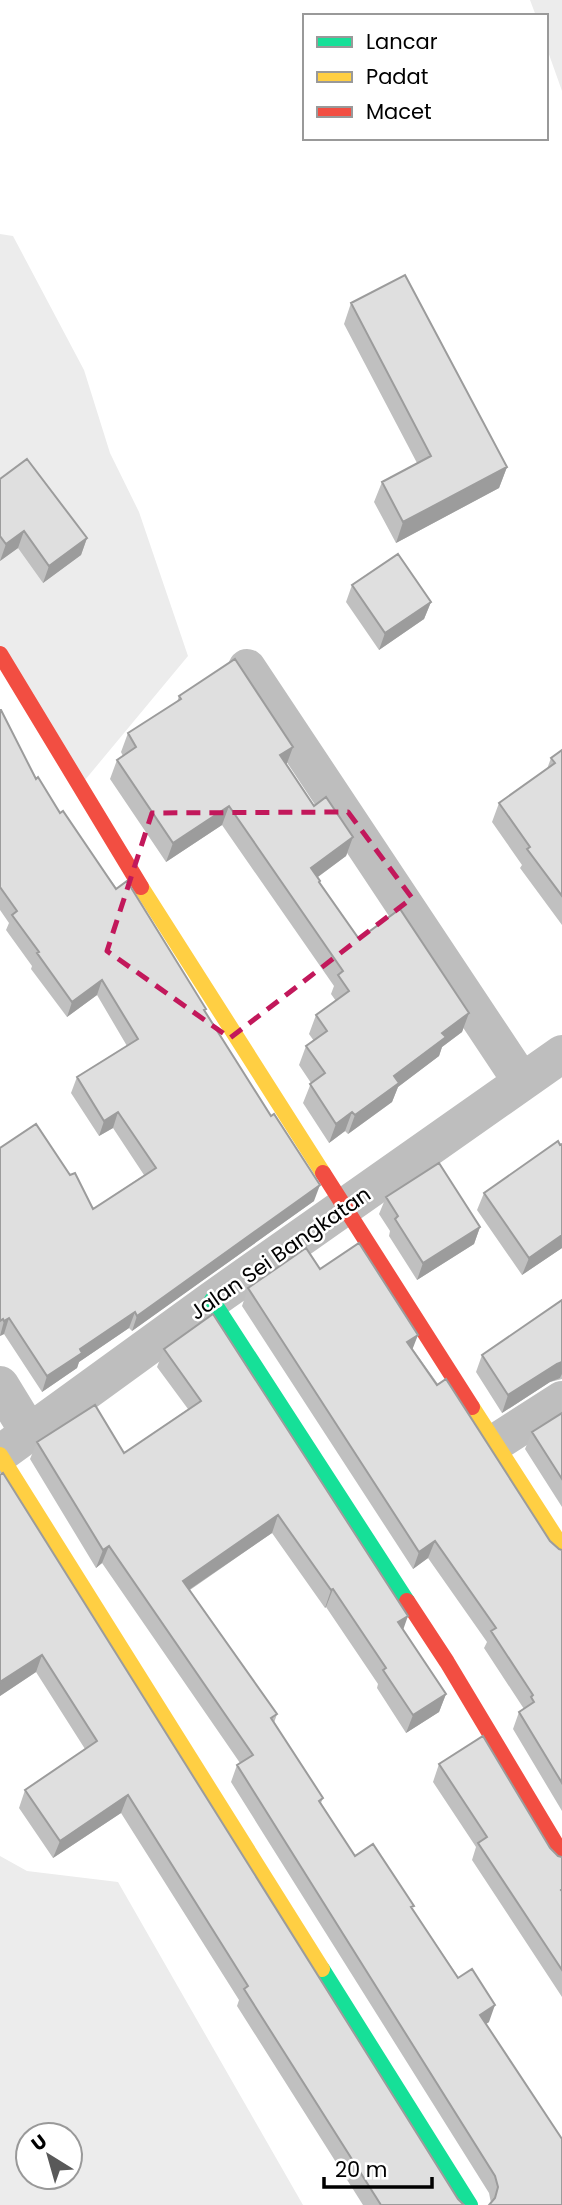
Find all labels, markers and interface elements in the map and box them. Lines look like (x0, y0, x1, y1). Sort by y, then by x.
legend (303, 14, 548, 140)
text: Lancar (366, 27, 438, 56)
text: Padat (366, 62, 428, 91)
text: Macet (366, 97, 432, 126)
street label: Jalan Sei Bangkatan (184, 1180, 376, 1326)
north arrow (14, 2121, 84, 2191)
text: U (26, 2128, 53, 2158)
scale bar (324, 2146, 433, 2190)
text: 20 m (335, 2155, 388, 2184)

